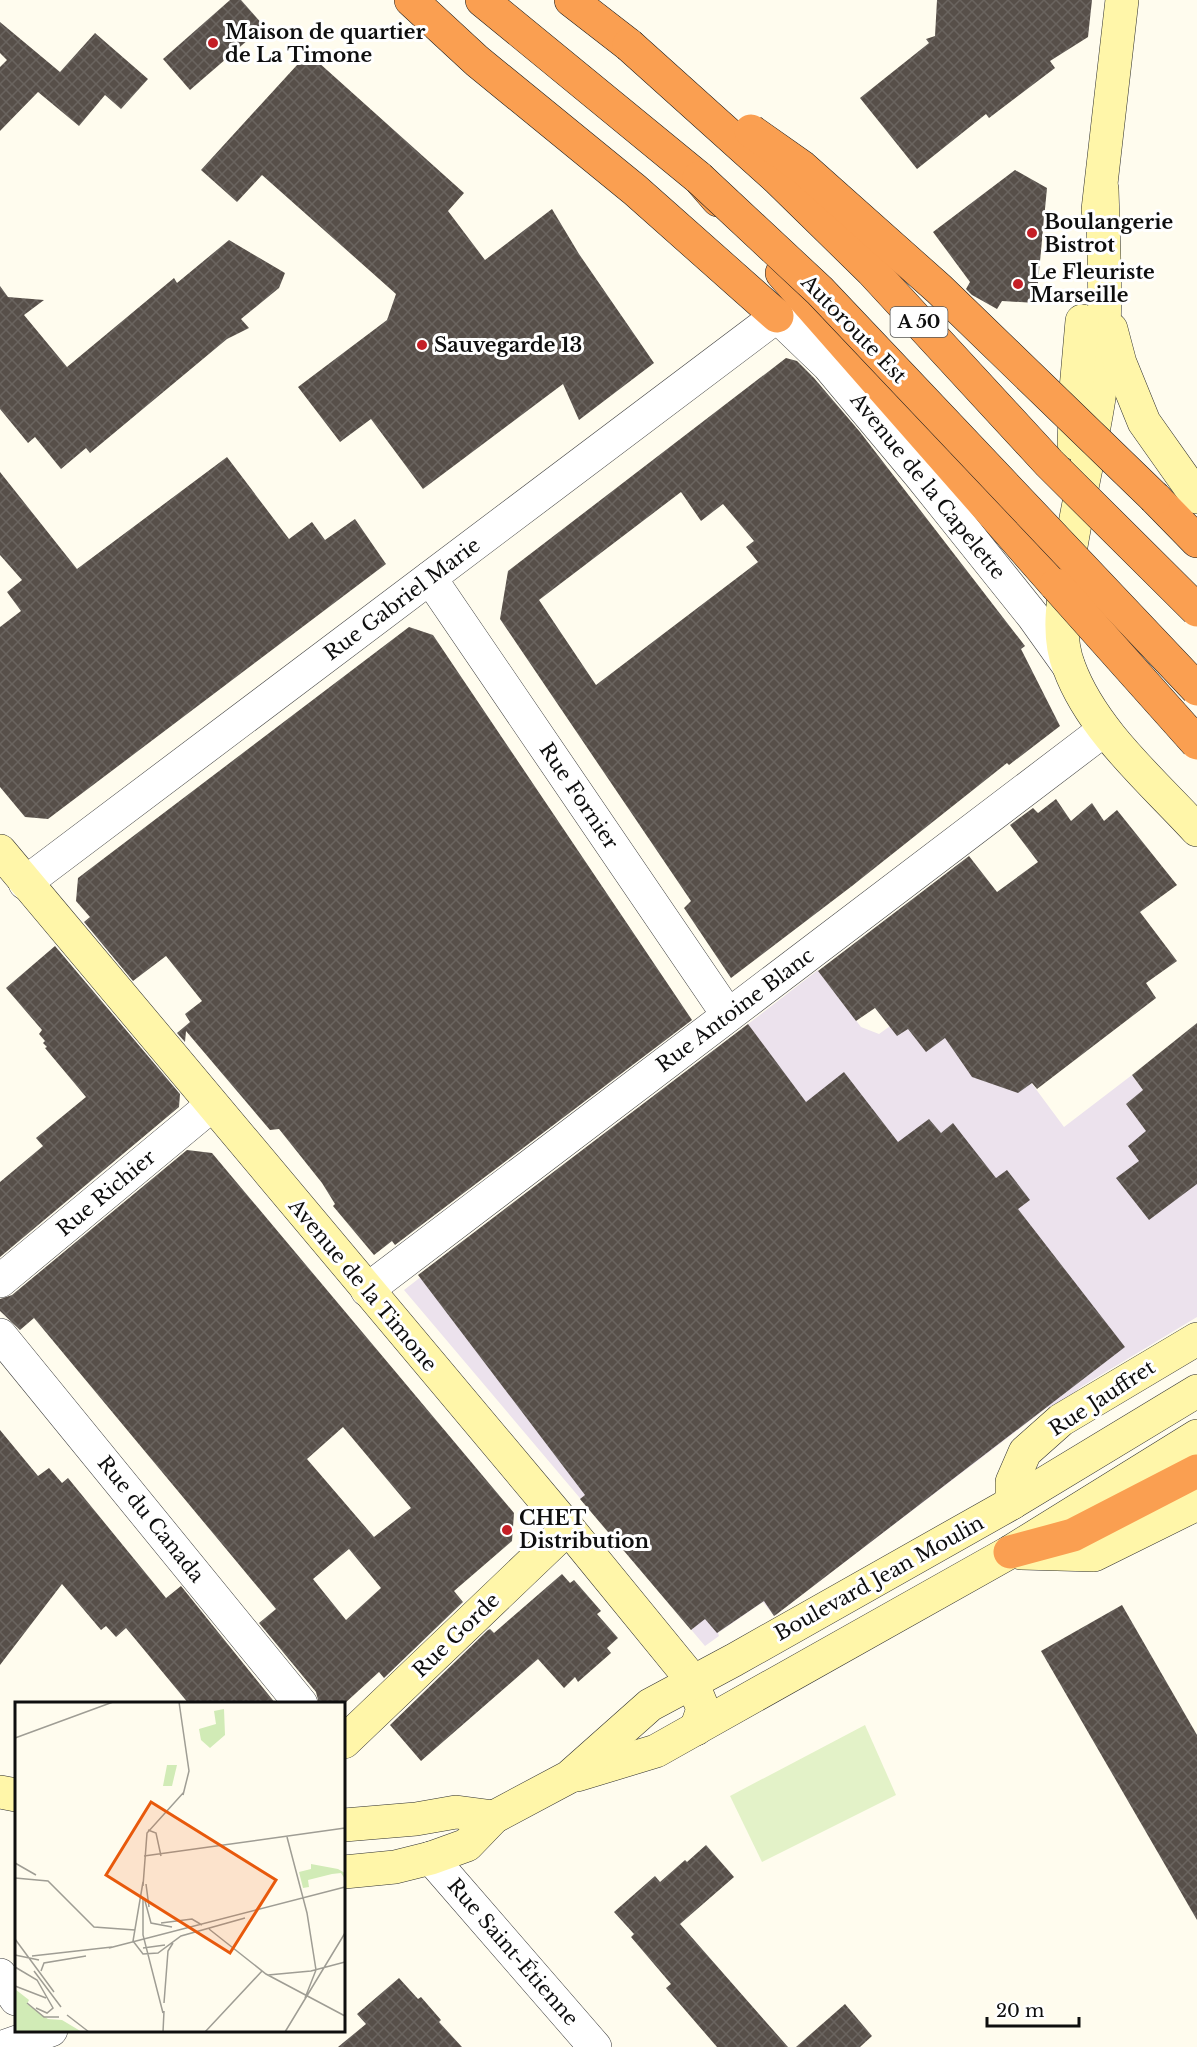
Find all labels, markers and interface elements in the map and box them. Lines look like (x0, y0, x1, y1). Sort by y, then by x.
place label: Maison de quartier de La Timone (225, 20, 426, 67)
marker: Maison de quartier de La Timone (206, 36, 220, 50)
place label: Boulangerie Bistrot (1044, 210, 1173, 257)
marker: Boulangerie Bistrot (1025, 226, 1039, 240)
place label: Le Fleuriste Marseille (1030, 260, 1155, 307)
street label: Autoroute Est (796, 269, 912, 388)
marker: Le Fleuriste Marseille (1011, 277, 1025, 291)
road number: A 50 (890, 307, 948, 337)
place label: Sauvegarde 13 (434, 333, 582, 357)
marker: Sauvegarde 13 (415, 338, 429, 352)
street label: Avenue de la Capelette (845, 387, 1010, 584)
street label: Rue Gabriel Marie (319, 533, 485, 665)
street label: Rue Fornier (535, 738, 624, 854)
street label: Rue Antoine Blanc (652, 943, 819, 1077)
street label: Rue Richier (52, 1145, 160, 1241)
street label: Avenue de la Timone (283, 1193, 442, 1376)
street label: Rue Jauffret (1045, 1355, 1160, 1441)
street label: Rue du Canada (93, 1451, 210, 1588)
place label: CHET Distribution (519, 1506, 649, 1553)
street label: Boulevard Jean Moulin (770, 1510, 988, 1646)
marker: CHET Distribution (500, 1523, 514, 1537)
street label: Rue Gorde (408, 1588, 504, 1682)
inset map (15, 1702, 345, 2032)
street label: Rue Saint-Étienne (443, 1873, 584, 2030)
scale bar (987, 1990, 1078, 2028)
text: 20 m (996, 2000, 1044, 2022)

